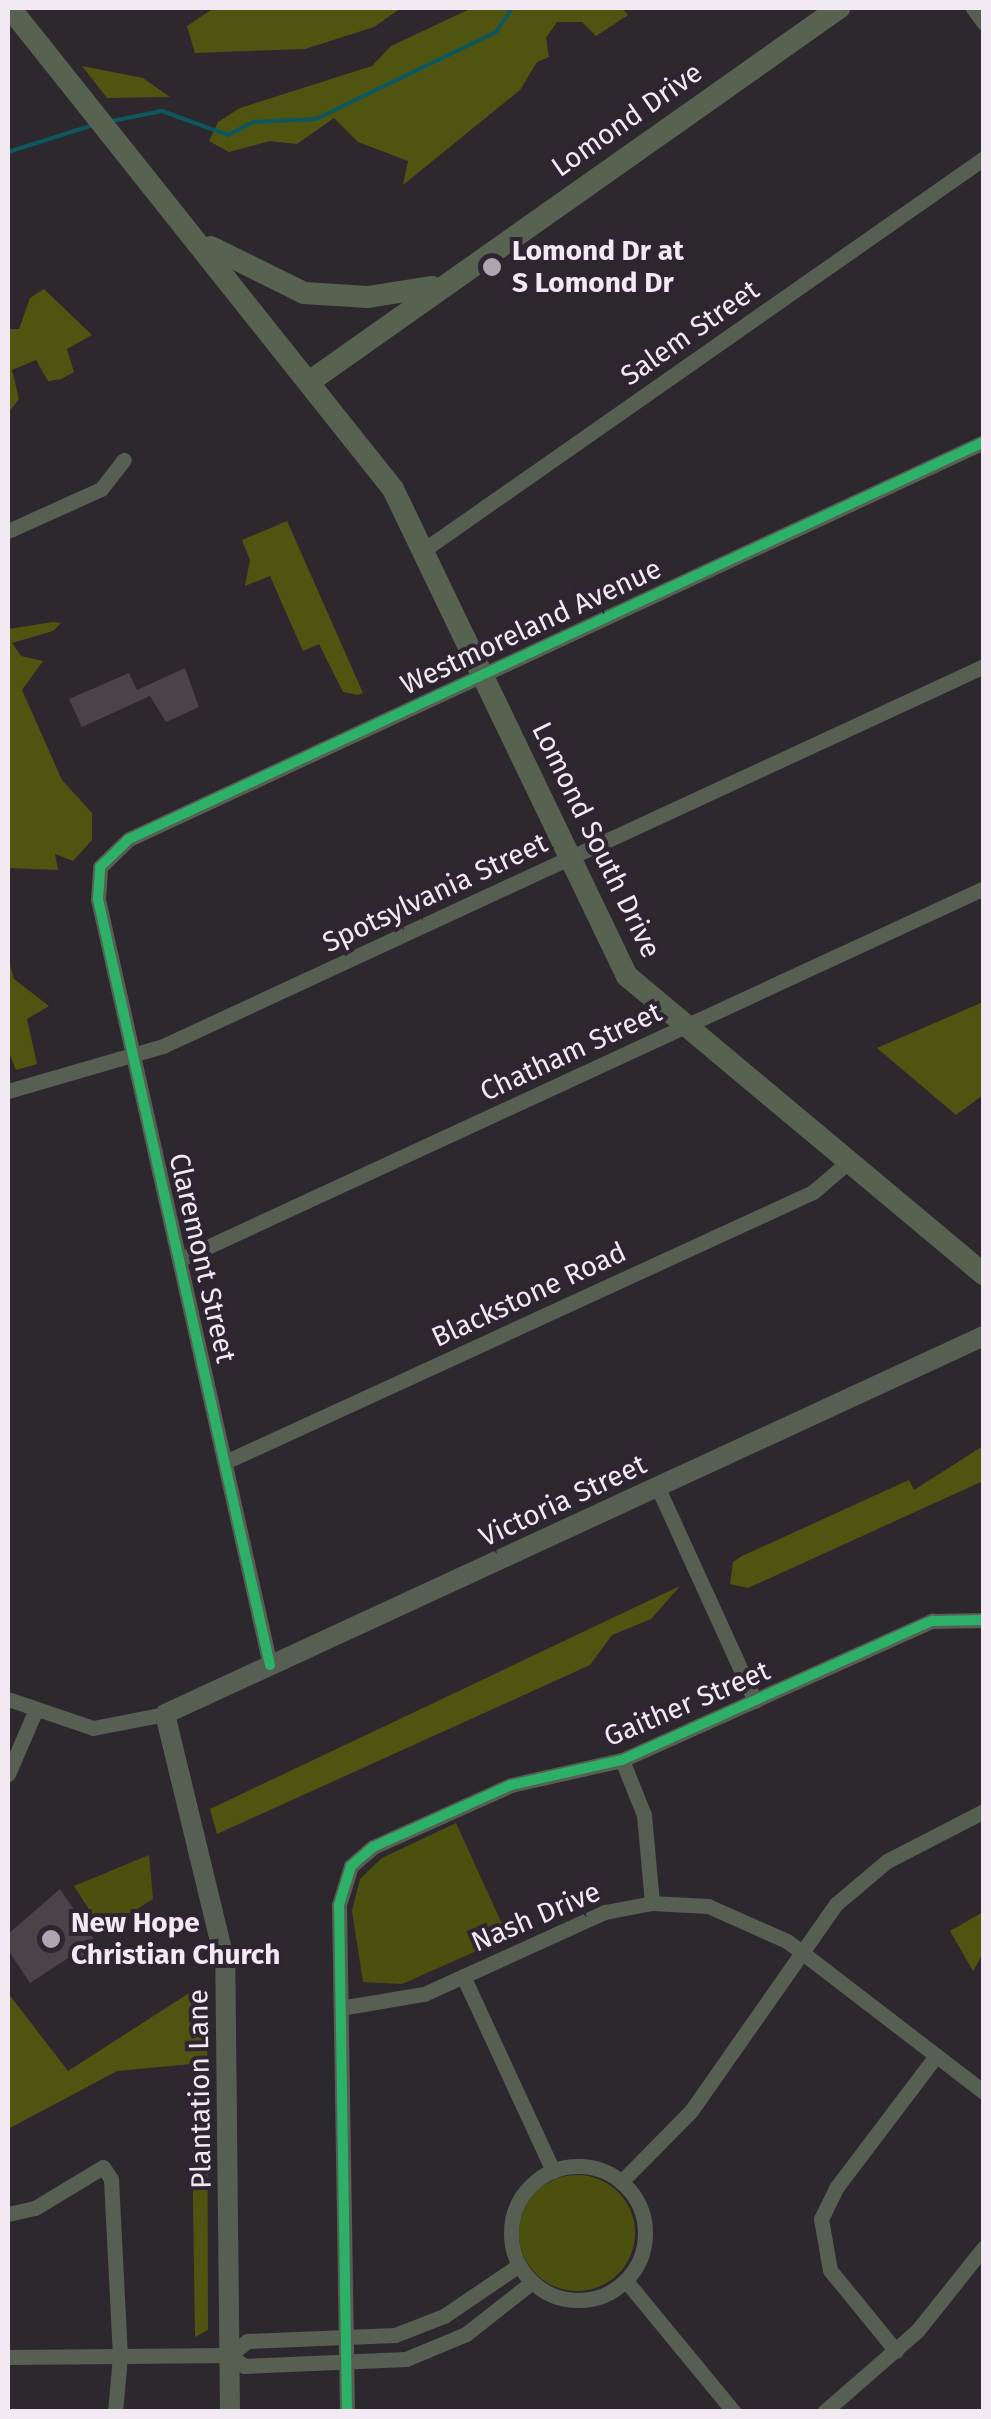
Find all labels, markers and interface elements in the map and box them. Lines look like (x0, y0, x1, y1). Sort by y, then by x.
street label: Lomond Drive (545, 56, 709, 184)
place label: Lomond Dr at S Lomond Dr (512, 234, 684, 300)
marker: Lomond Dr at S Lomond Dr (481, 256, 503, 278)
street label: Salem Street (614, 273, 766, 393)
street label: Westmoreland Avenue (395, 552, 667, 702)
street label: Lomond South Drive (524, 717, 668, 963)
street label: Spotsylvania Street (317, 826, 553, 960)
street label: Chatham Street (475, 995, 667, 1109)
street label: Claremont Street (162, 1150, 242, 1366)
street label: Blackstone Road (426, 1235, 632, 1355)
street label: Victoria Street (474, 1448, 652, 1554)
street label: Gaither Street (599, 1654, 775, 1754)
street label: Nash Drive (467, 1875, 605, 1959)
place label: New Hope Christian Church (71, 1906, 280, 1972)
marker: New Hope Christian Church (40, 1928, 62, 1950)
street label: Plantation Lane (181, 1989, 219, 2189)

